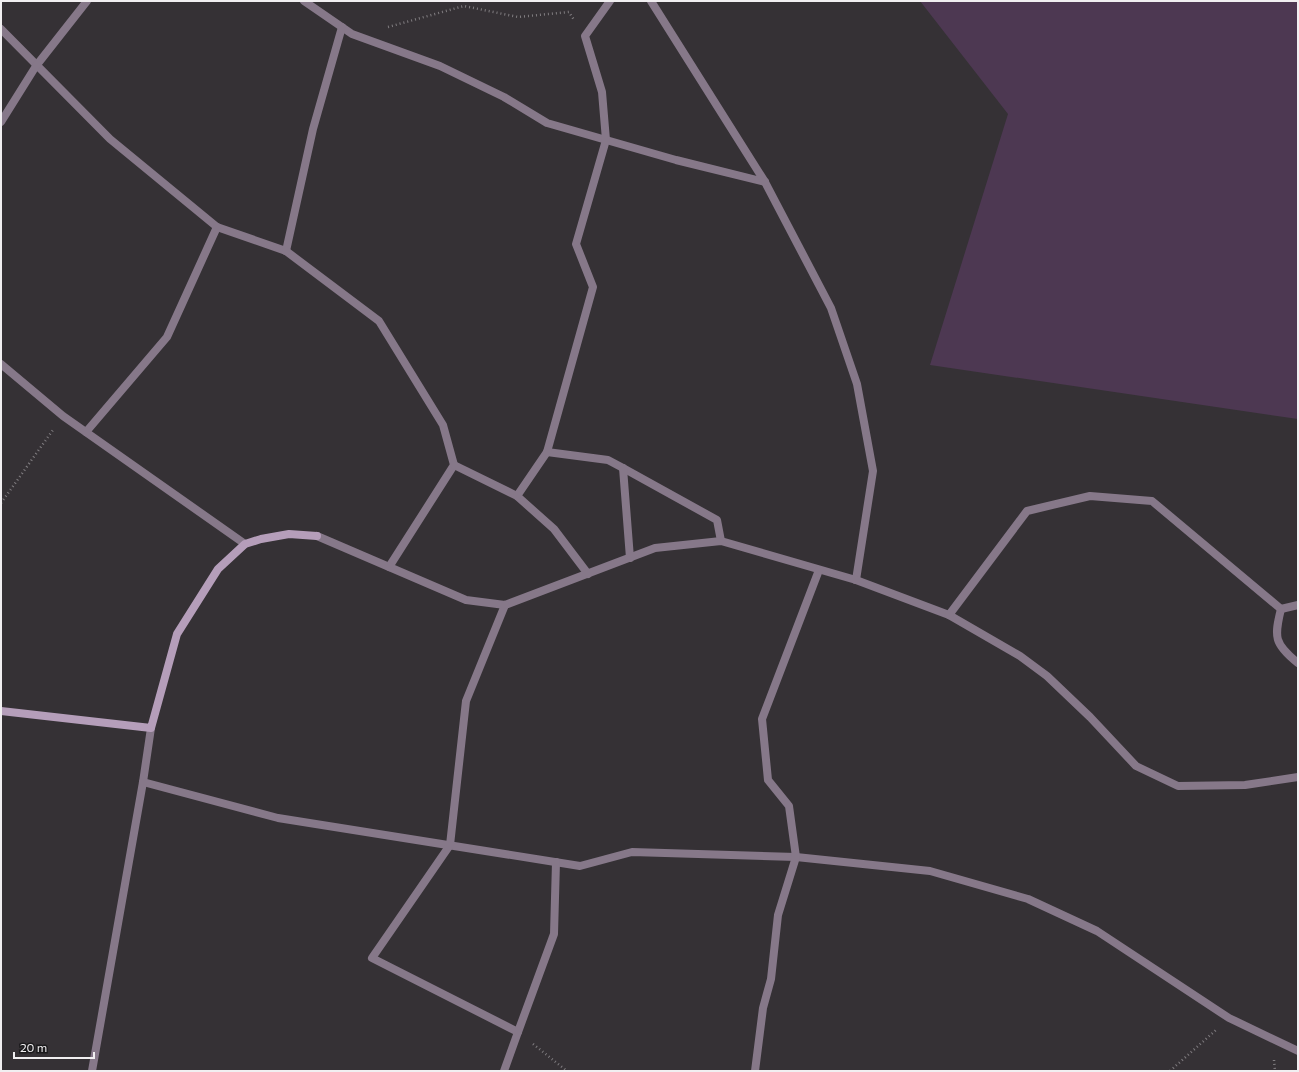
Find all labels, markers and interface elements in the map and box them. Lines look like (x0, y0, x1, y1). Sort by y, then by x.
scale bar (14, 1034, 94, 1060)
text: 20 m (20, 1040, 47, 1054)

